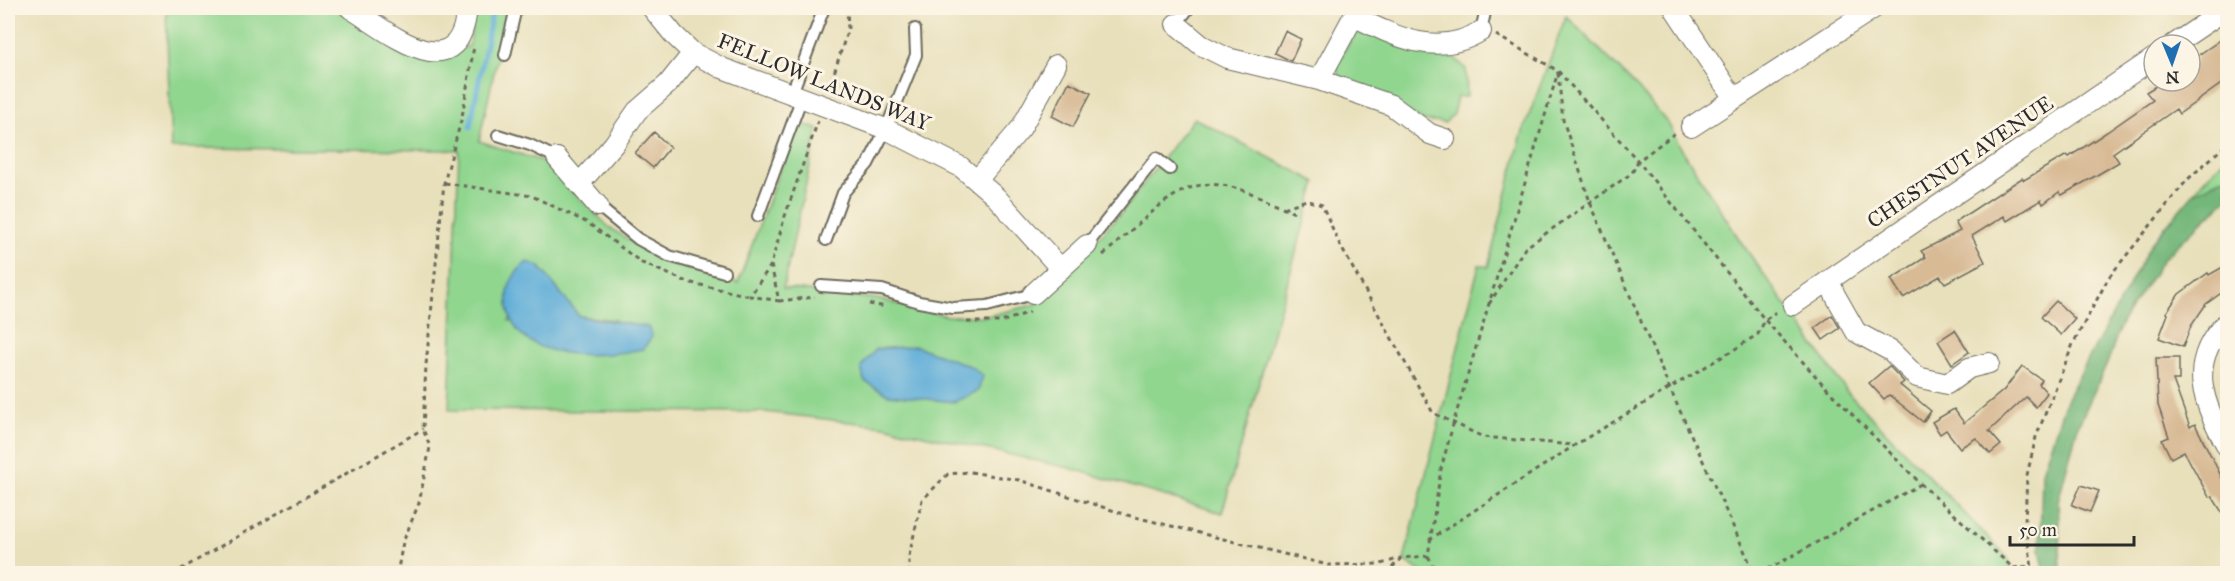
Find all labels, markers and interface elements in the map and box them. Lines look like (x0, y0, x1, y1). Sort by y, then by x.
street label: FELLOW LANDS WAY (714, 27, 935, 137)
north arrow (2142, 33, 2202, 93)
text: N (2165, 68, 2180, 87)
street label: CHESTNUT AVENUE (1862, 90, 2058, 234)
scale bar (2010, 509, 2134, 547)
text: 50 m (2019, 519, 2057, 541)

